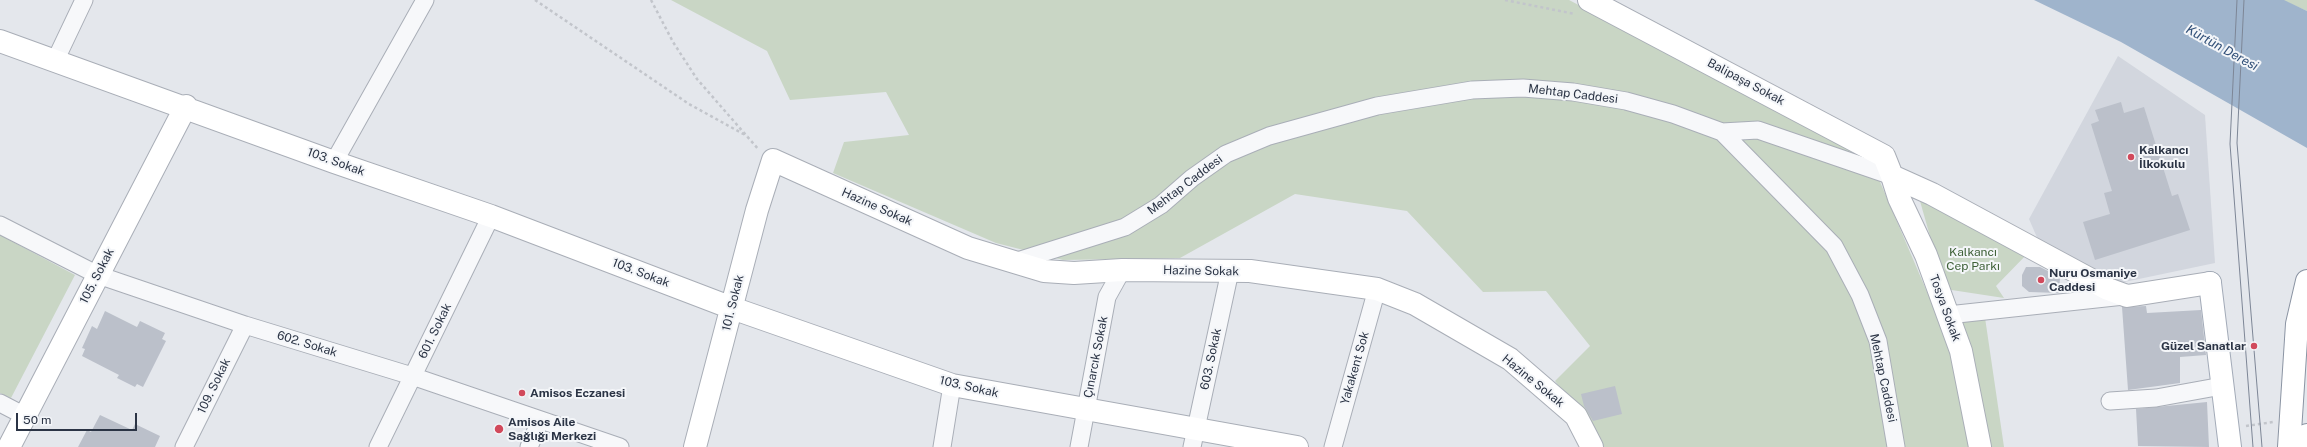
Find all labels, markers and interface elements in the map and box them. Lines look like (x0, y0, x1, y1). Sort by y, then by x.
water label: Kürtün Deresi (2183, 22, 2261, 74)
street label: Balipaşa Sokak (1705, 56, 1787, 108)
street label: Mehtap Caddesi (1527, 81, 1619, 107)
place label: Kalkancı İlkokulu (2139, 143, 2189, 171)
street label: 103. Sokak (305, 145, 367, 179)
street label: Mehtap Caddesi (1145, 152, 1225, 218)
marker: Kalkancı İlkokulu (2126, 152, 2136, 162)
street label: Hazine Sokak (839, 185, 915, 229)
park label: Kalkancı Cep Parkı (1946, 245, 2000, 273)
street label: 105. Sokak (77, 246, 117, 306)
street label: 103. Sokak (610, 256, 672, 290)
street label: Hazine Sokak (1163, 263, 1239, 279)
place label: Nuru Osmaniye Caddesi (2049, 266, 2137, 294)
street label: 101. Sokak (719, 273, 747, 333)
street label: Tosya Sokak (1926, 273, 1964, 343)
marker: Nuru Osmaniye Caddesi (2036, 275, 2046, 285)
street label: 601. Sokak (415, 301, 455, 361)
street label: Çınarcık Sokak (1081, 315, 1111, 399)
street label: 603. Sokak (1197, 327, 1225, 391)
street label: 602. Sokak (275, 328, 339, 360)
street label: Yakakent Sok (1338, 330, 1372, 406)
street label: Mehtap Caddesi (1867, 332, 1899, 424)
place label: Güzel Sanatlar (2161, 339, 2246, 353)
marker: Güzel Sanatlar (2249, 341, 2259, 351)
street label: Hazine Sokak (1499, 351, 1567, 411)
street label: 109. Sokak (194, 356, 234, 416)
street label: 103. Sokak (938, 373, 1000, 401)
place label: Amisos Eczanesi (530, 386, 625, 400)
marker: Amisos Eczanesi (517, 388, 527, 398)
scale bar (18, 405, 139, 431)
text: 50 m (23, 413, 51, 427)
place label: Amisos Aile Sağlığı Merkezi (508, 415, 596, 443)
marker: Amisos Aile Sağlığı Merkezi (493, 423, 505, 435)

